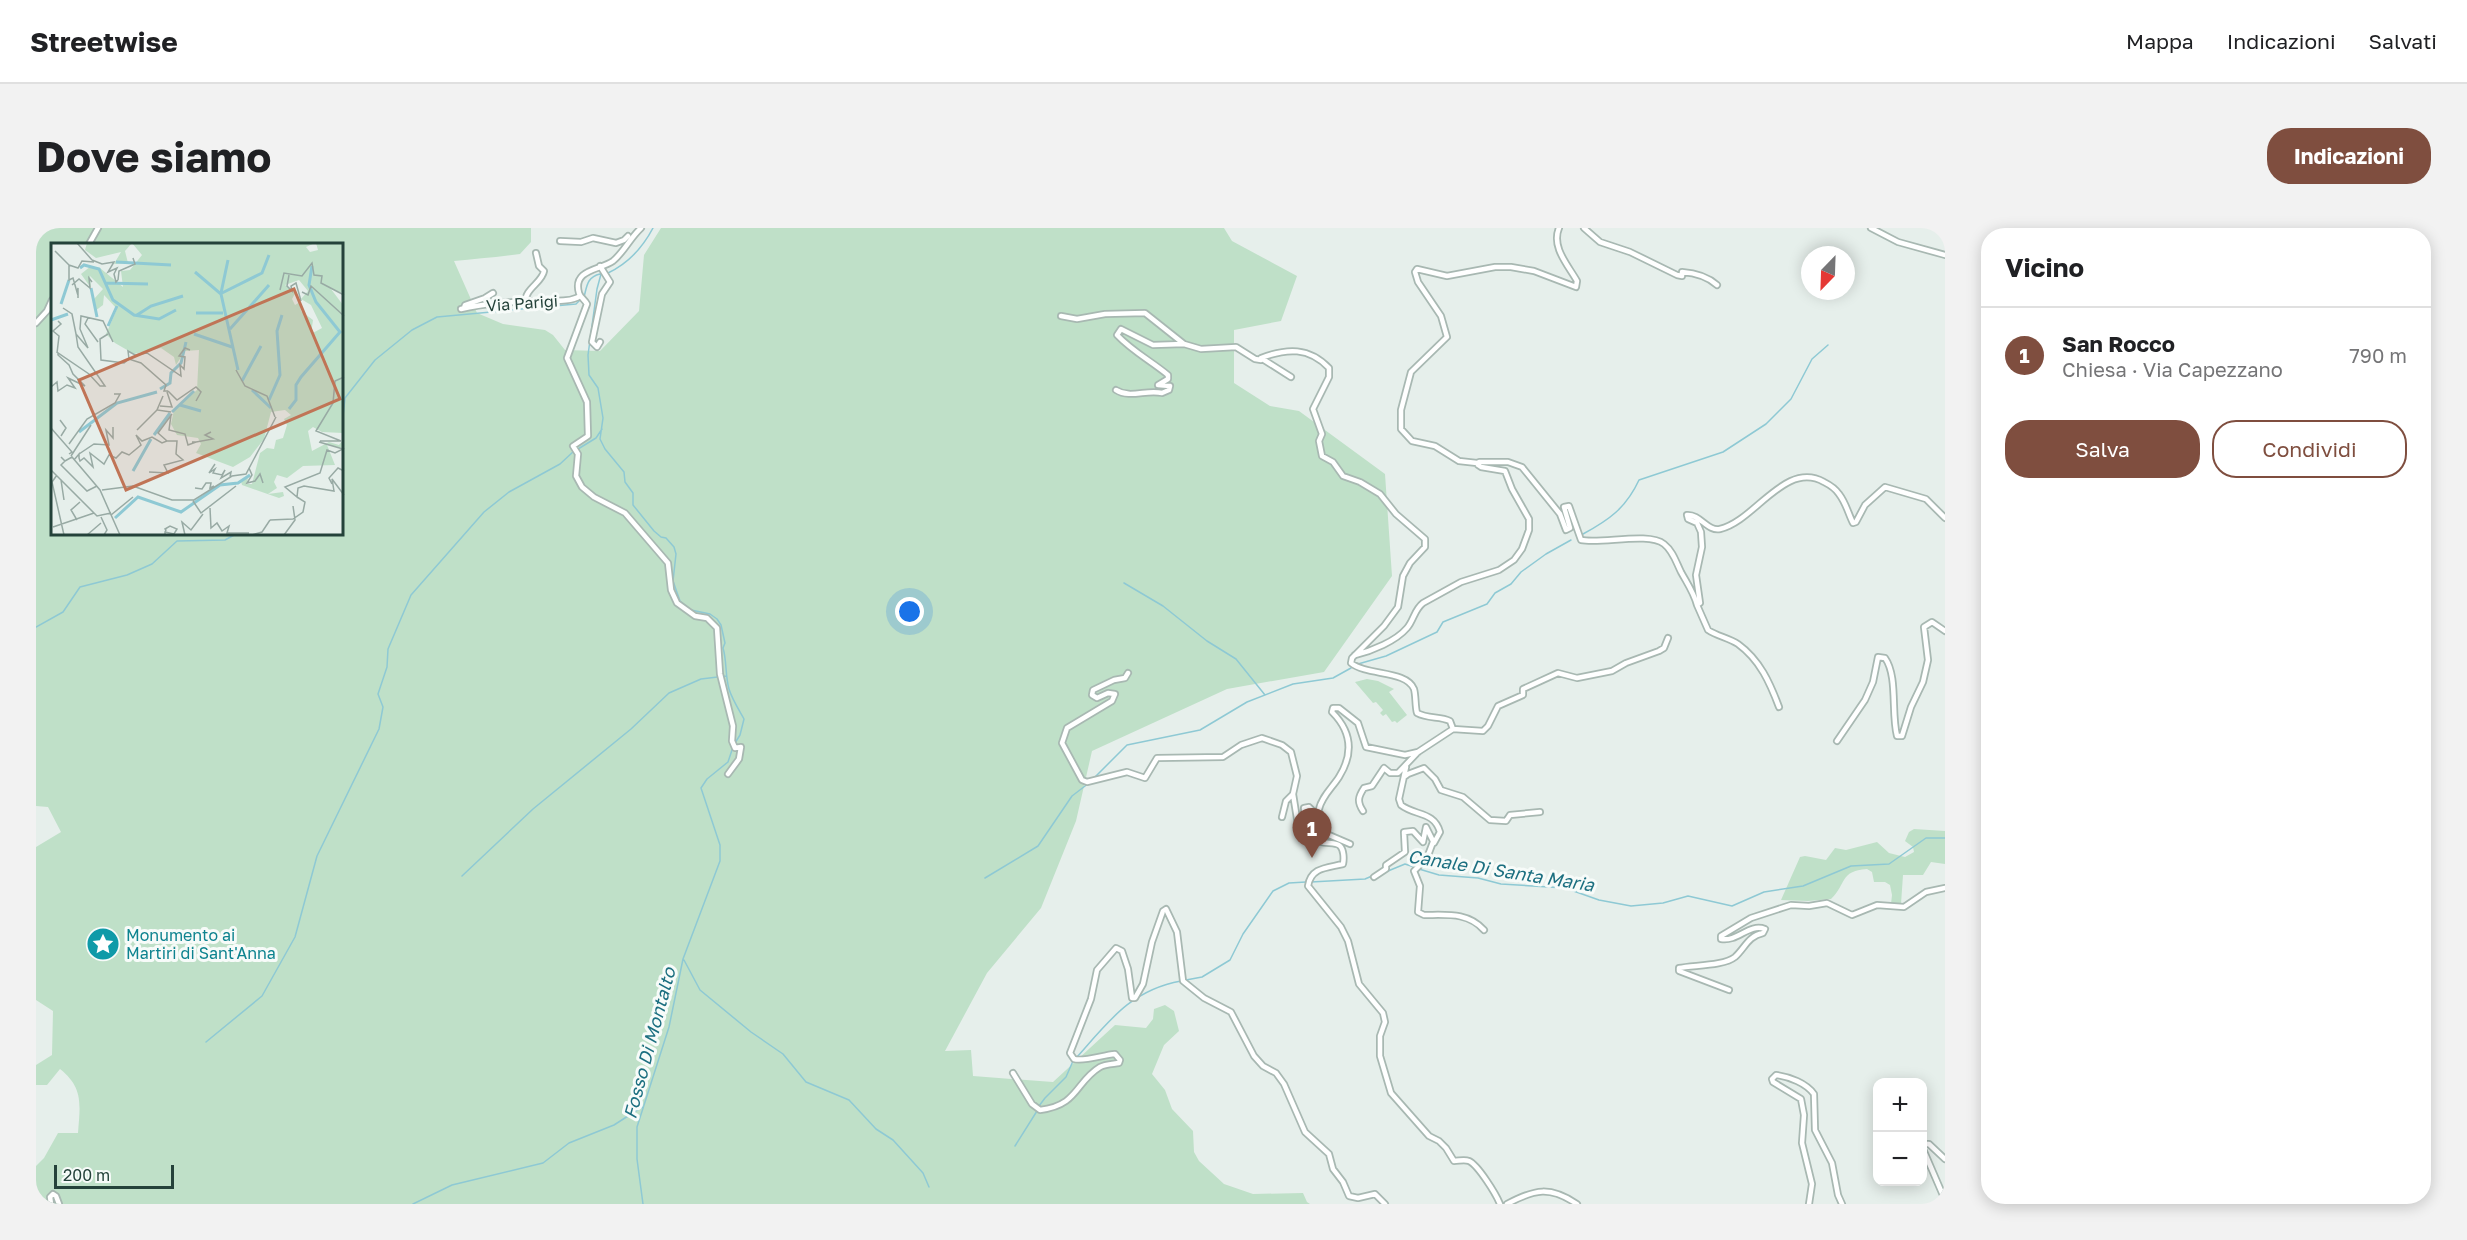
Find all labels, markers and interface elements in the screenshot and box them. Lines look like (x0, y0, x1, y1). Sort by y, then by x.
text: Streetwise (30, 25, 178, 58)
text: Mappa (2126, 28, 2194, 54)
text: Indicazioni (2227, 28, 2336, 54)
text: Salvati (2369, 28, 2437, 54)
button: Indicazioni (2267, 128, 2431, 184)
text: Dove siamo (36, 131, 271, 181)
inset map (51, 243, 344, 536)
north arrow (1801, 246, 1855, 300)
text: Vicino (2005, 252, 2084, 283)
street label: Via Parigi (485, 291, 559, 315)
text: San Rocco (2062, 330, 2175, 357)
text: 1 (2019, 343, 2030, 367)
text: 790 m (2349, 343, 2407, 367)
text: Chiesa · Via Capezzano (2062, 357, 2283, 381)
button: Salva (2005, 420, 2200, 478)
button: Condividi (2212, 420, 2407, 478)
your location (895, 597, 924, 626)
pin: 1 (1292, 808, 1332, 858)
water label: Canale Di Santa Maria (1406, 844, 1596, 896)
place label: Monumento ai Martiri di Sant'Anna (126, 925, 276, 963)
place icon: Monumento ai Martiri di Sant'Anna (85, 926, 121, 962)
water label: Fosso Di Montalto (618, 964, 680, 1121)
map controls (1873, 1078, 1927, 1186)
button: + (1873, 1078, 1927, 1132)
button: − (1873, 1132, 1927, 1186)
scale bar (54, 1162, 174, 1190)
text: 200 m (63, 1165, 110, 1185)

